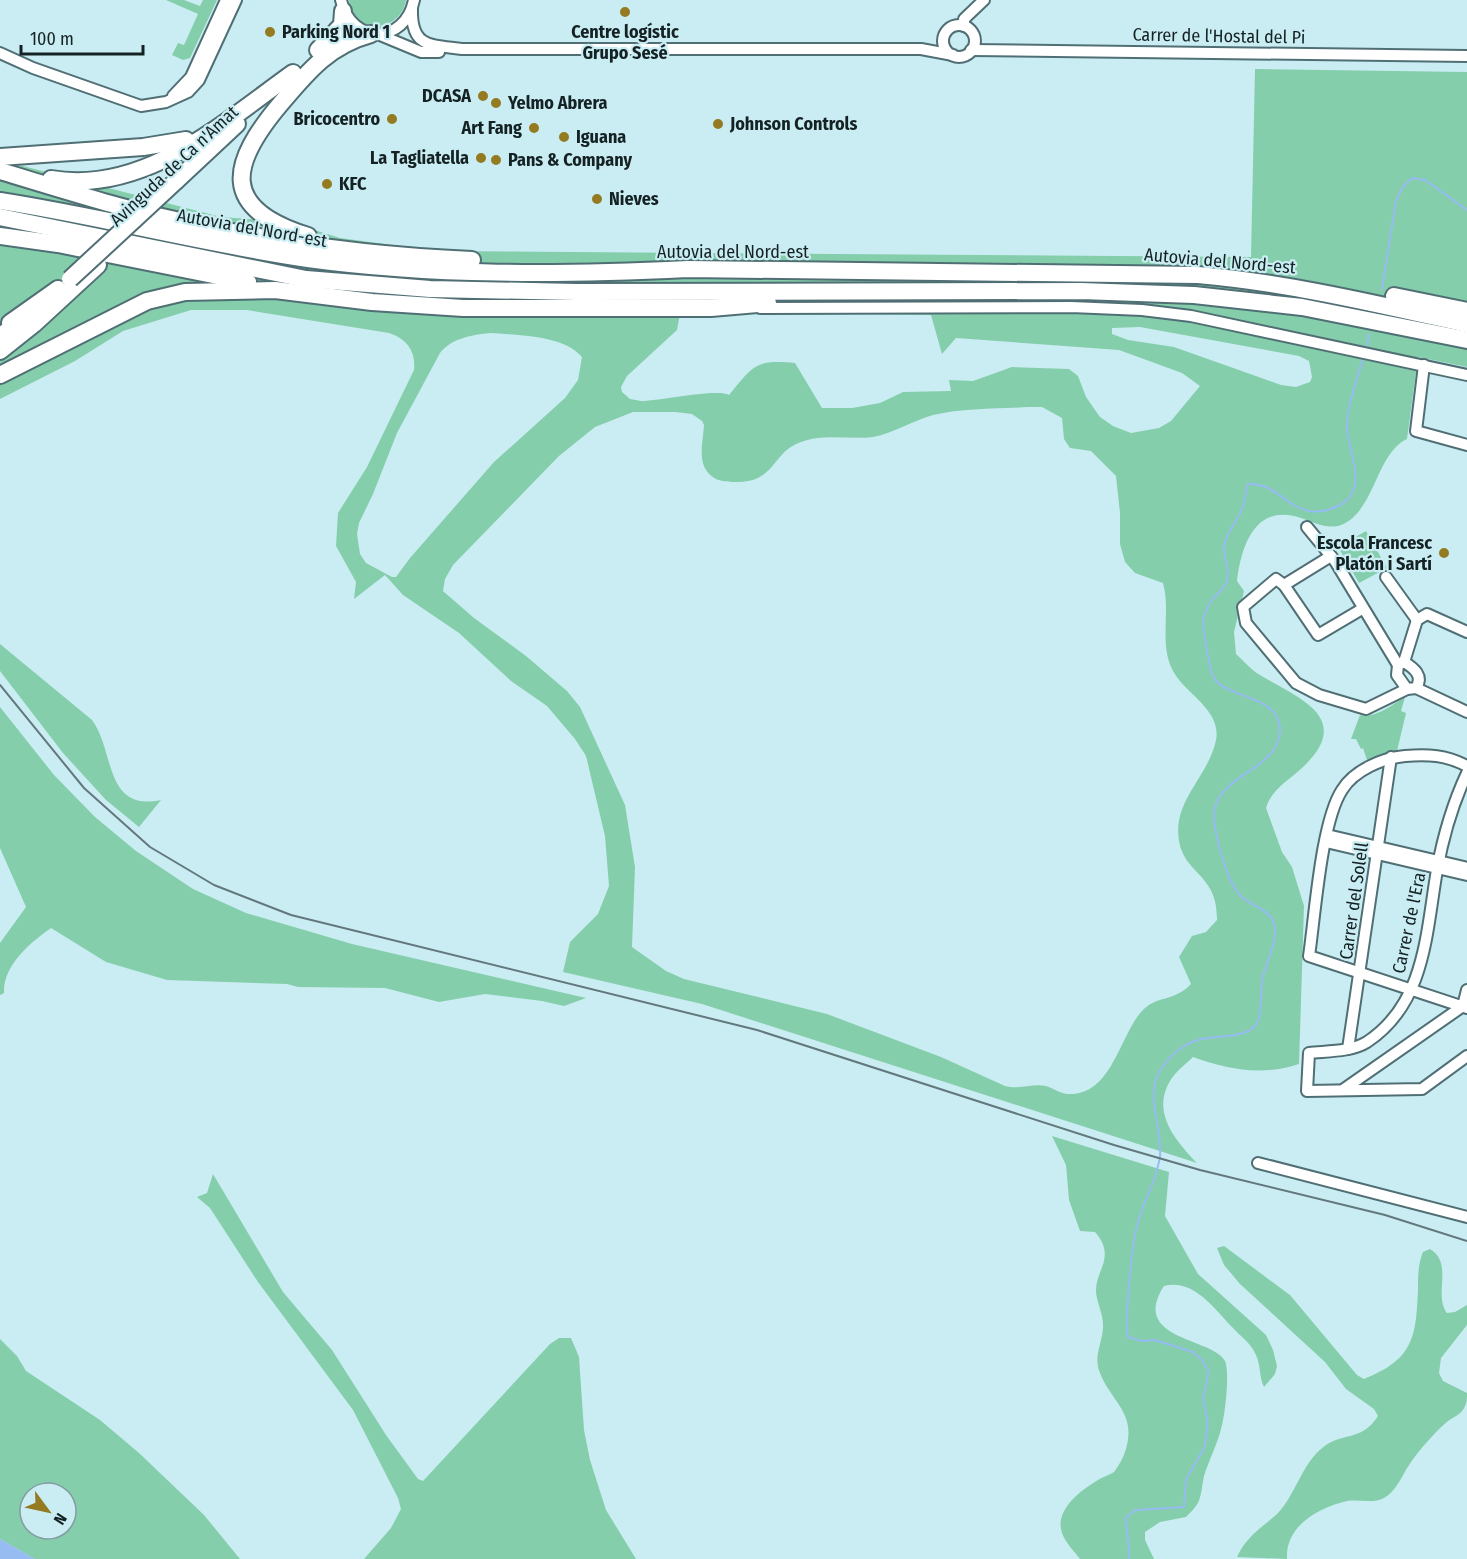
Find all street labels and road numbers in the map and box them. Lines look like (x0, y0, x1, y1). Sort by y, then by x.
street label: Carrer de l'Hostal del Pi (1132, 23, 1306, 49)
street label: Avinguda de Ca n'Amat (105, 101, 243, 231)
street label: Autovia del Nord-est (175, 204, 329, 252)
street label: Autovia del Nord-est (657, 241, 809, 263)
street label: Autovia del Nord-est (1143, 243, 1297, 279)
street label: Carrer del Solell (1335, 841, 1373, 961)
street label: Carrer de l'Era (1388, 870, 1430, 976)

